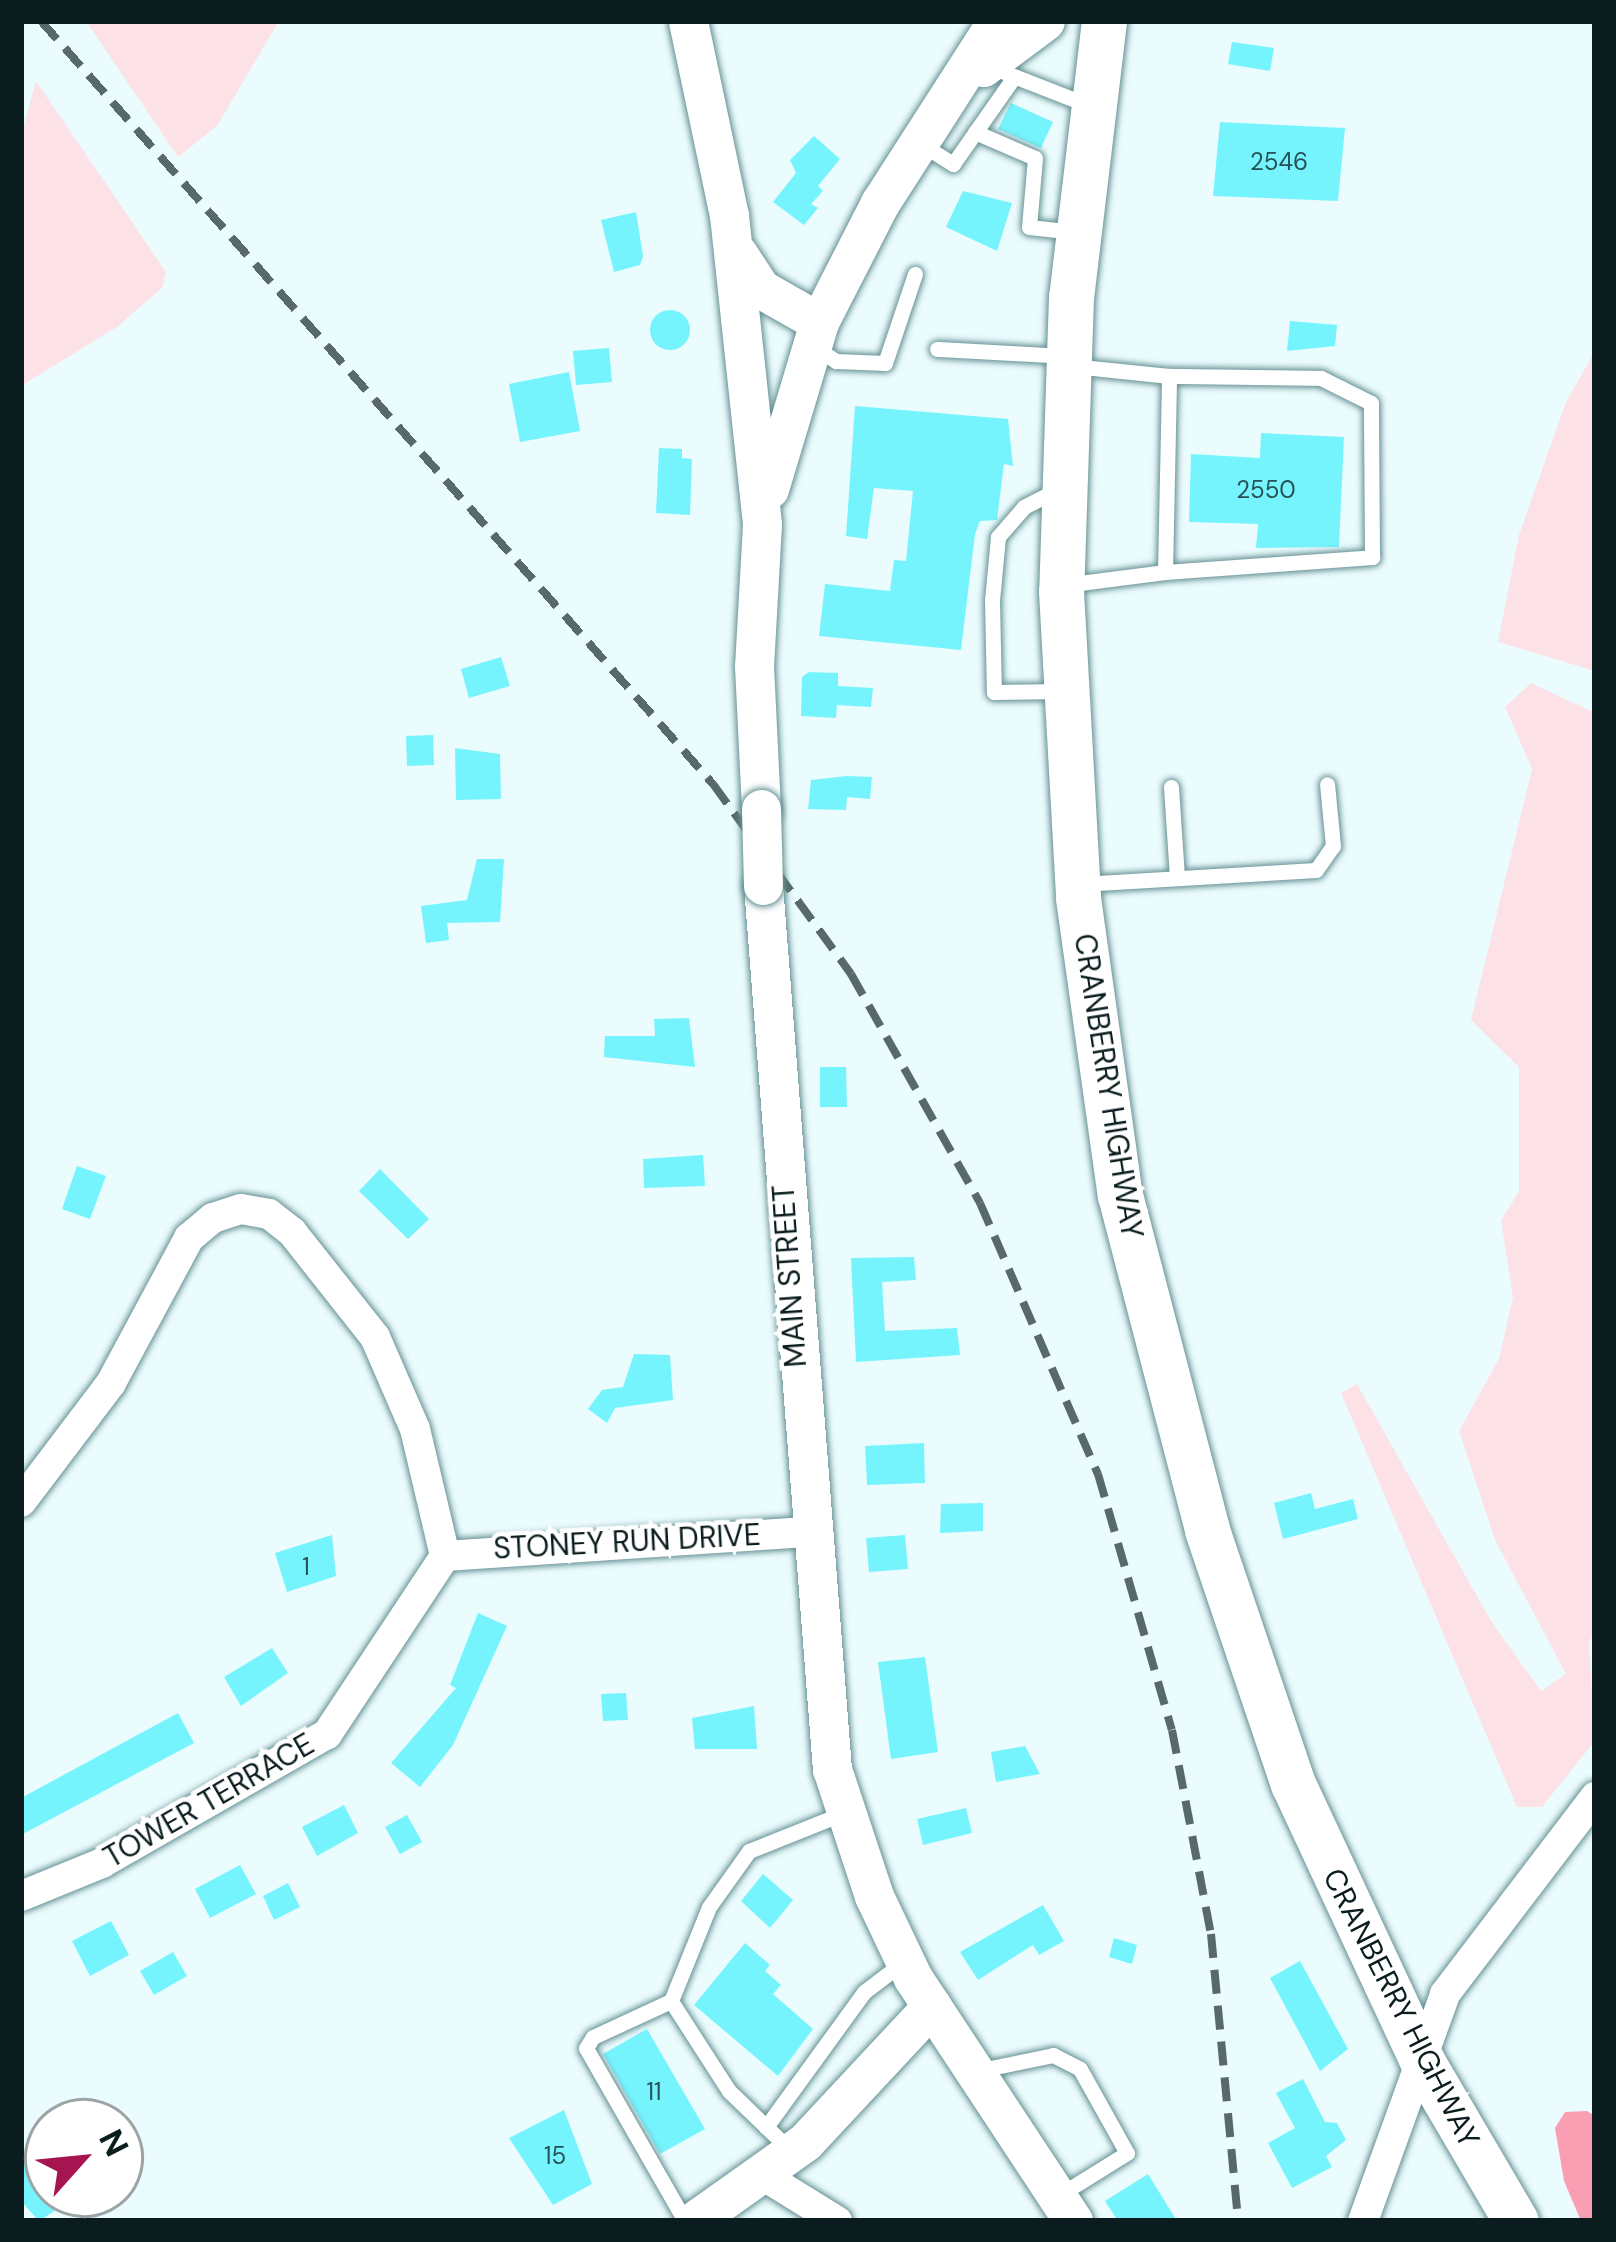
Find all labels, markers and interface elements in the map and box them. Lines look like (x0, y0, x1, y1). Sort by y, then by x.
house number: 2546 (1250, 148, 1308, 176)
house number: 2550 (1236, 476, 1296, 504)
street label: CRANBERRY HIGHWAY (1066, 931, 1150, 1241)
street label: MAIN STREET (766, 1183, 814, 1369)
street label: STONEY RUN DRIVE (492, 1517, 762, 1567)
house number: 1 (302, 1553, 310, 1581)
street label: TOWER TERRACE (98, 1726, 320, 1876)
street label: CRANBERRY HIGHWAY (1315, 1863, 1487, 2153)
house number: 11 (647, 2078, 661, 2106)
north arrow (24, 2098, 144, 2218)
text: N (89, 2122, 138, 2163)
house number: 15 (544, 2142, 566, 2170)

